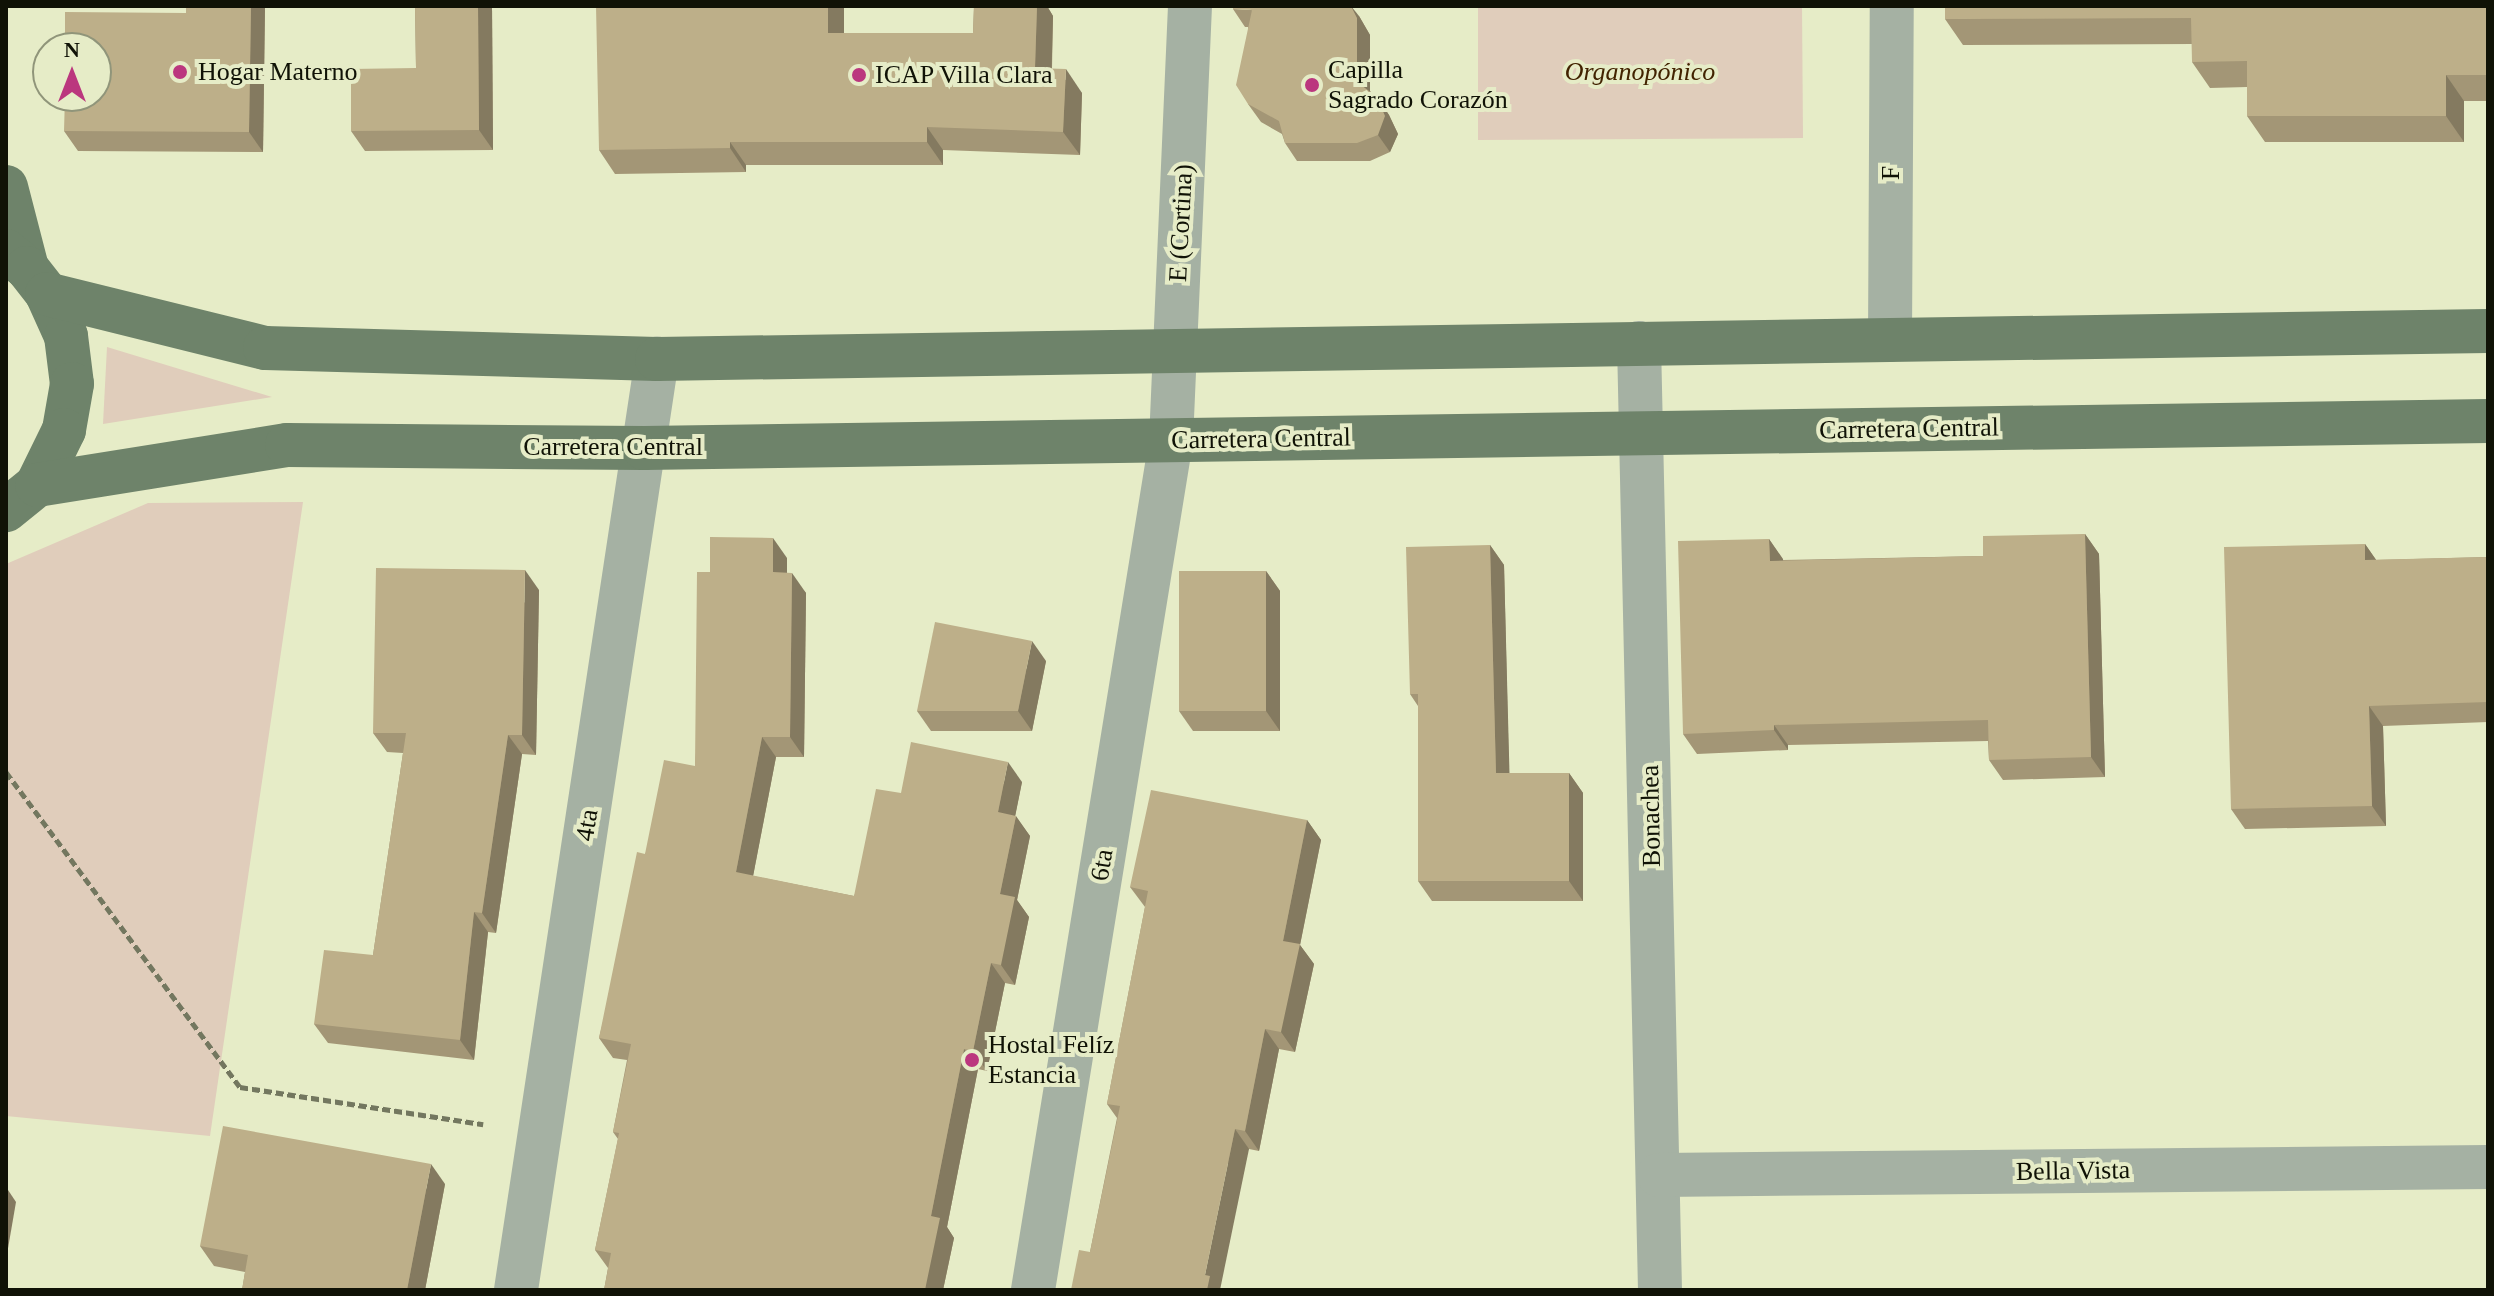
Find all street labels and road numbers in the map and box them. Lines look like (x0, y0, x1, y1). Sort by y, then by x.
street label: E (Cortina) (1162, 163, 1200, 283)
street label: F (1875, 166, 1907, 180)
street label: Carretera Central (1819, 412, 1999, 446)
street label: Carretera Central (1171, 422, 1351, 456)
street label: Carretera Central (523, 431, 703, 463)
street label: Bonachea (1635, 764, 1667, 868)
street label: 4ta (569, 807, 605, 843)
street label: 6ta (1084, 847, 1120, 883)
street label: Bella Vista (2015, 1154, 2131, 1188)

